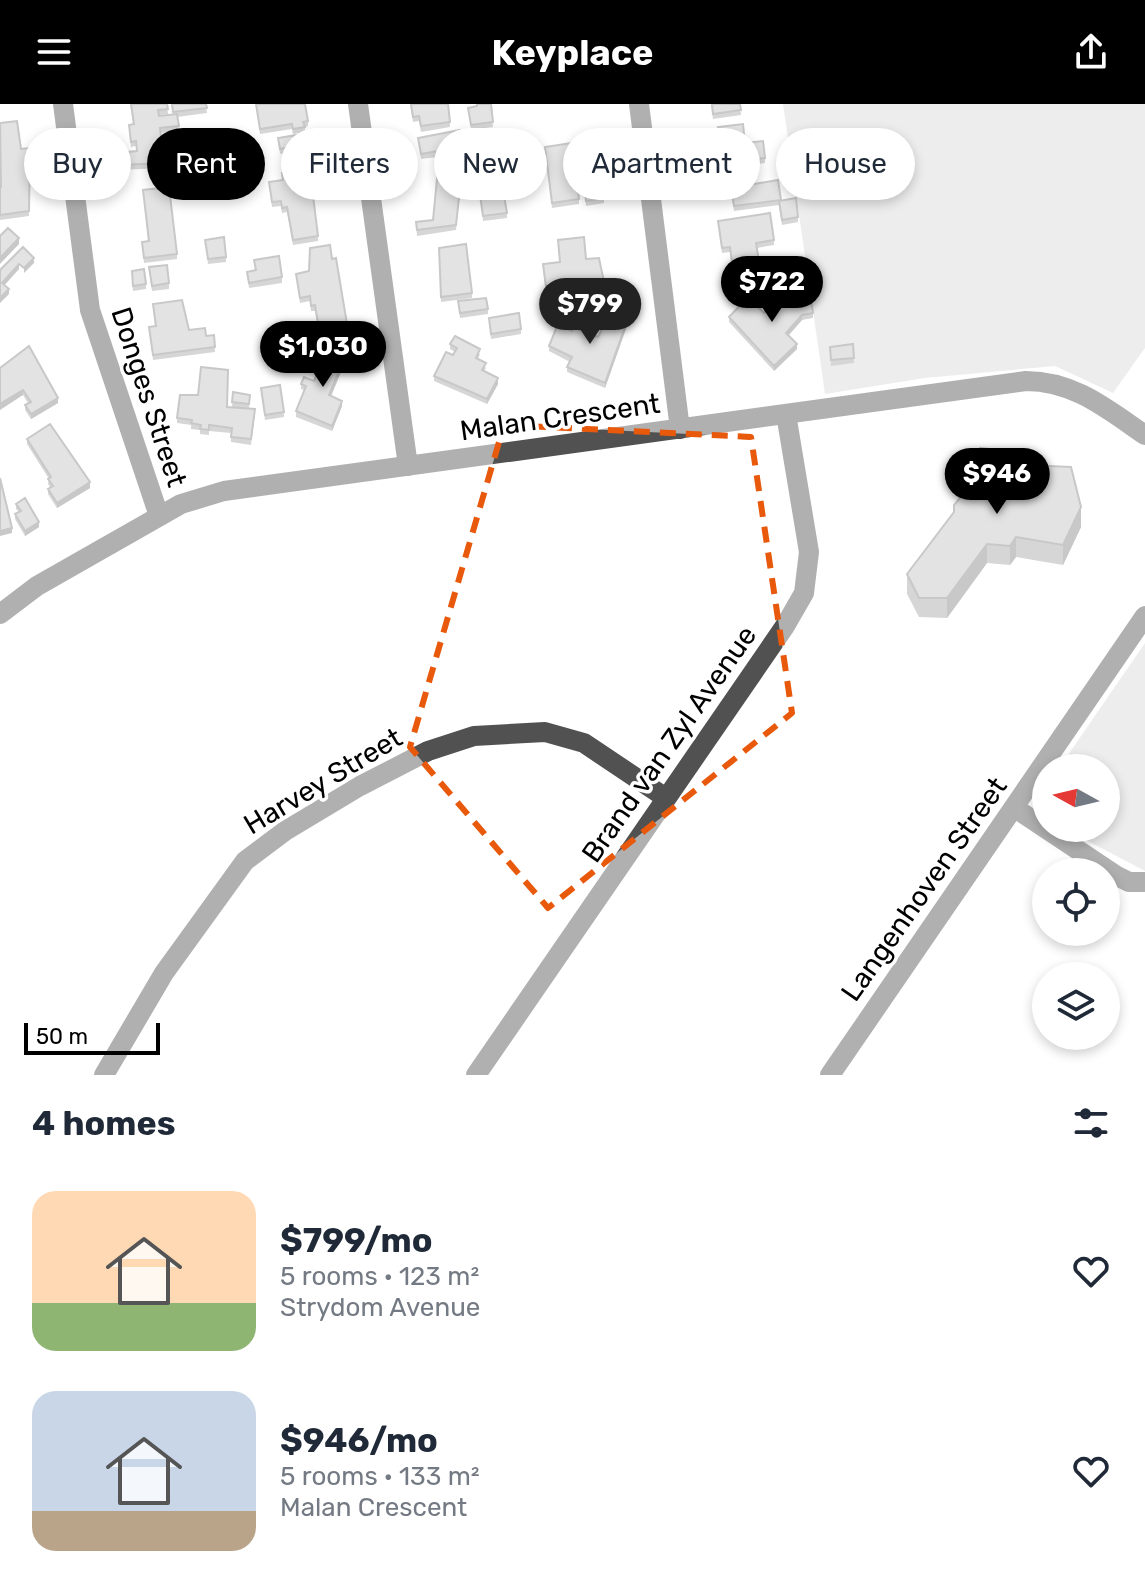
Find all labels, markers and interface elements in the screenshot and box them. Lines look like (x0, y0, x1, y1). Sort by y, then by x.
icon: menu (32, 30, 76, 74)
icon: share (1069, 30, 1113, 74)
text: Keyplace (492, 31, 653, 74)
chip: Buy (24, 128, 131, 200)
chip: Rent (147, 128, 265, 200)
chip: Filters (281, 128, 418, 200)
chip: New (434, 128, 547, 200)
chip: Apartment (563, 128, 760, 200)
chip: House (776, 128, 915, 200)
pin: $722 (725, 256, 819, 324)
text: $722 (739, 266, 805, 297)
pin: $799 (543, 278, 637, 346)
text: $799 (557, 288, 623, 319)
street label: Donges Street (104, 303, 194, 491)
pin: $1,030 (258, 321, 388, 389)
text: $1,030 (278, 331, 368, 362)
street label: Malan Crescent (458, 387, 662, 447)
pin: $946 (950, 448, 1044, 516)
text: $946 (963, 458, 1031, 489)
street label: Brand van Zyl Avenue (575, 619, 763, 869)
street label: Harvey Street (238, 721, 408, 841)
north arrow (1032, 754, 1120, 842)
map controls (1032, 754, 1120, 1050)
street label: Langenhoven Street (834, 771, 1014, 1007)
button: locate (1032, 858, 1120, 946)
button: layers (1032, 962, 1120, 1050)
scale bar (24, 1019, 160, 1055)
text: 50 m (36, 1023, 88, 1050)
icon: filters (1069, 1101, 1113, 1145)
text: 4 homes (32, 1103, 175, 1144)
text: $799/mo (280, 1220, 433, 1261)
icon: home (96, 1223, 192, 1319)
icon: heart (1069, 1249, 1113, 1293)
text: 5 rooms · 123 m² (280, 1261, 479, 1292)
text: Strydom Avenue (280, 1292, 480, 1323)
text: $946/mo (280, 1420, 438, 1461)
icon: home (96, 1423, 192, 1519)
icon: heart (1069, 1449, 1113, 1493)
text: 5 rooms · 133 m² (280, 1461, 480, 1492)
text: Malan Crescent (280, 1492, 467, 1523)

